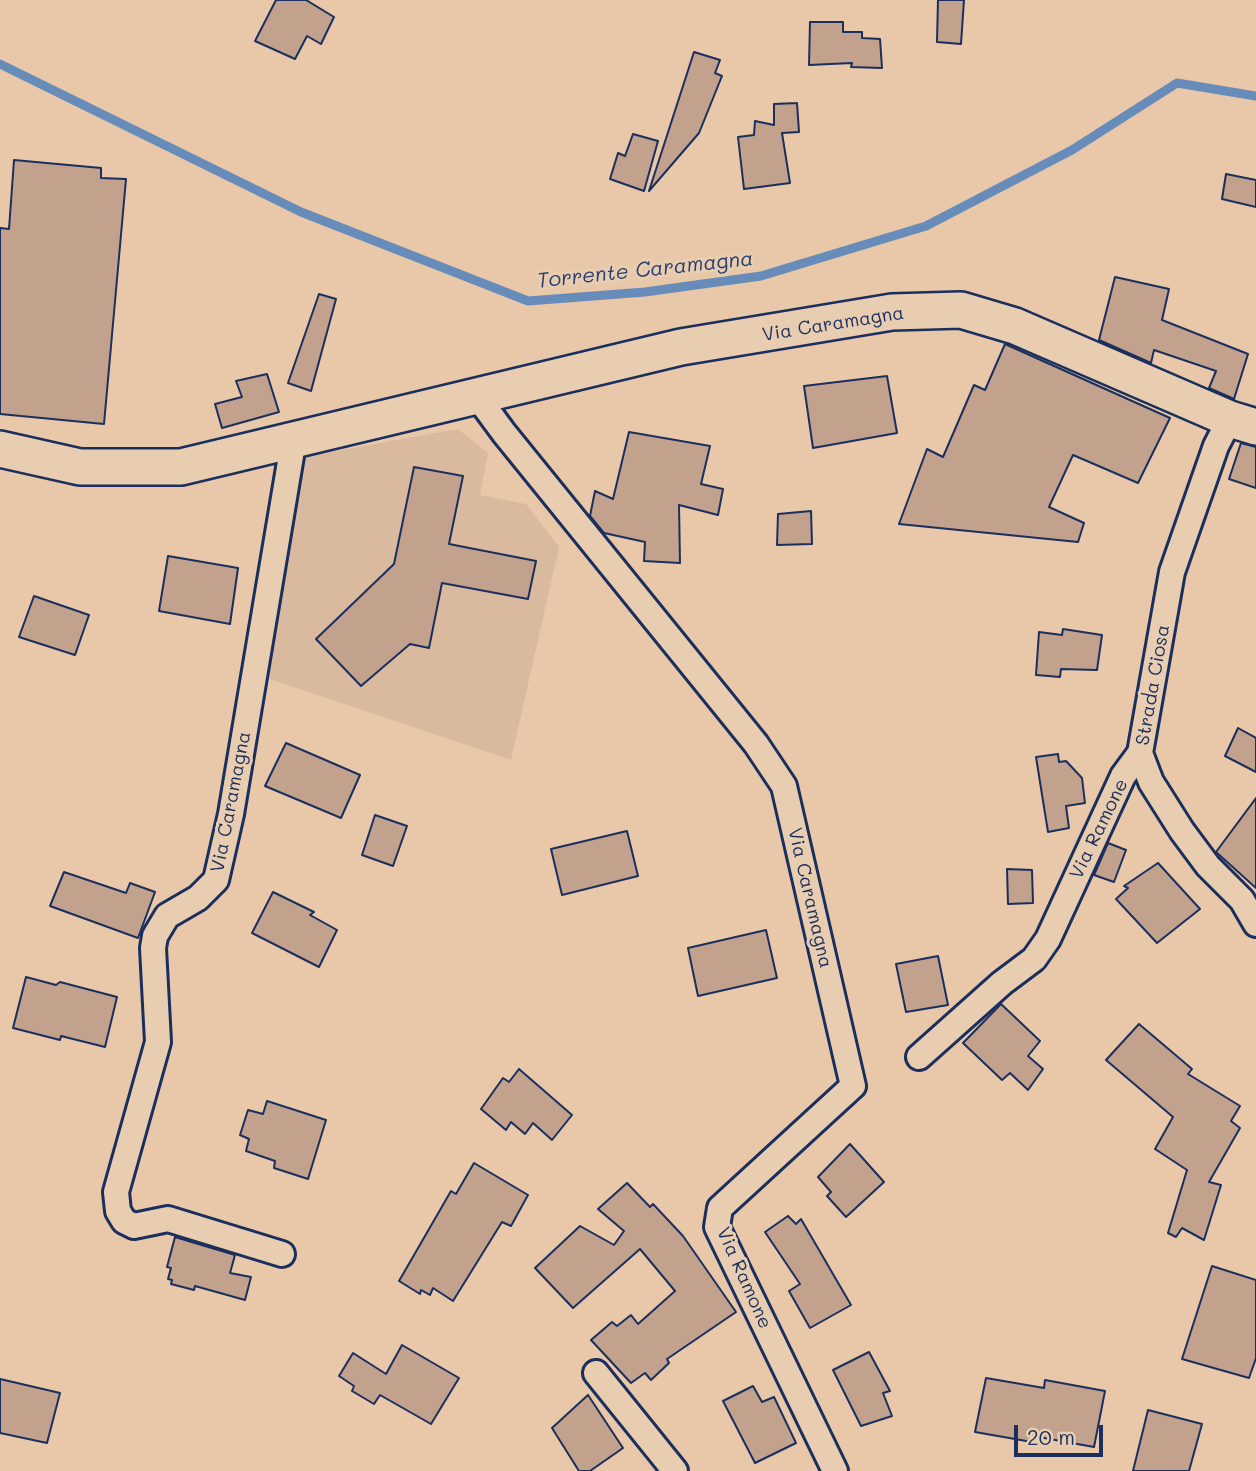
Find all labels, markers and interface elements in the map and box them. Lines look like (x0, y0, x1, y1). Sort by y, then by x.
water label: Torrente Caramagna (536, 246, 754, 294)
street label: Via Caramagna (761, 302, 905, 346)
street label: Strada Ciosa (1131, 623, 1175, 747)
street label: Via Caramagna (206, 730, 256, 874)
street label: Via Ramone (1065, 775, 1133, 883)
street label: Via Caramagna (783, 826, 837, 970)
street label: Via Ramone (711, 1224, 777, 1332)
scale bar (1018, 1412, 1107, 1456)
text: 20 m (1027, 1423, 1075, 1450)

